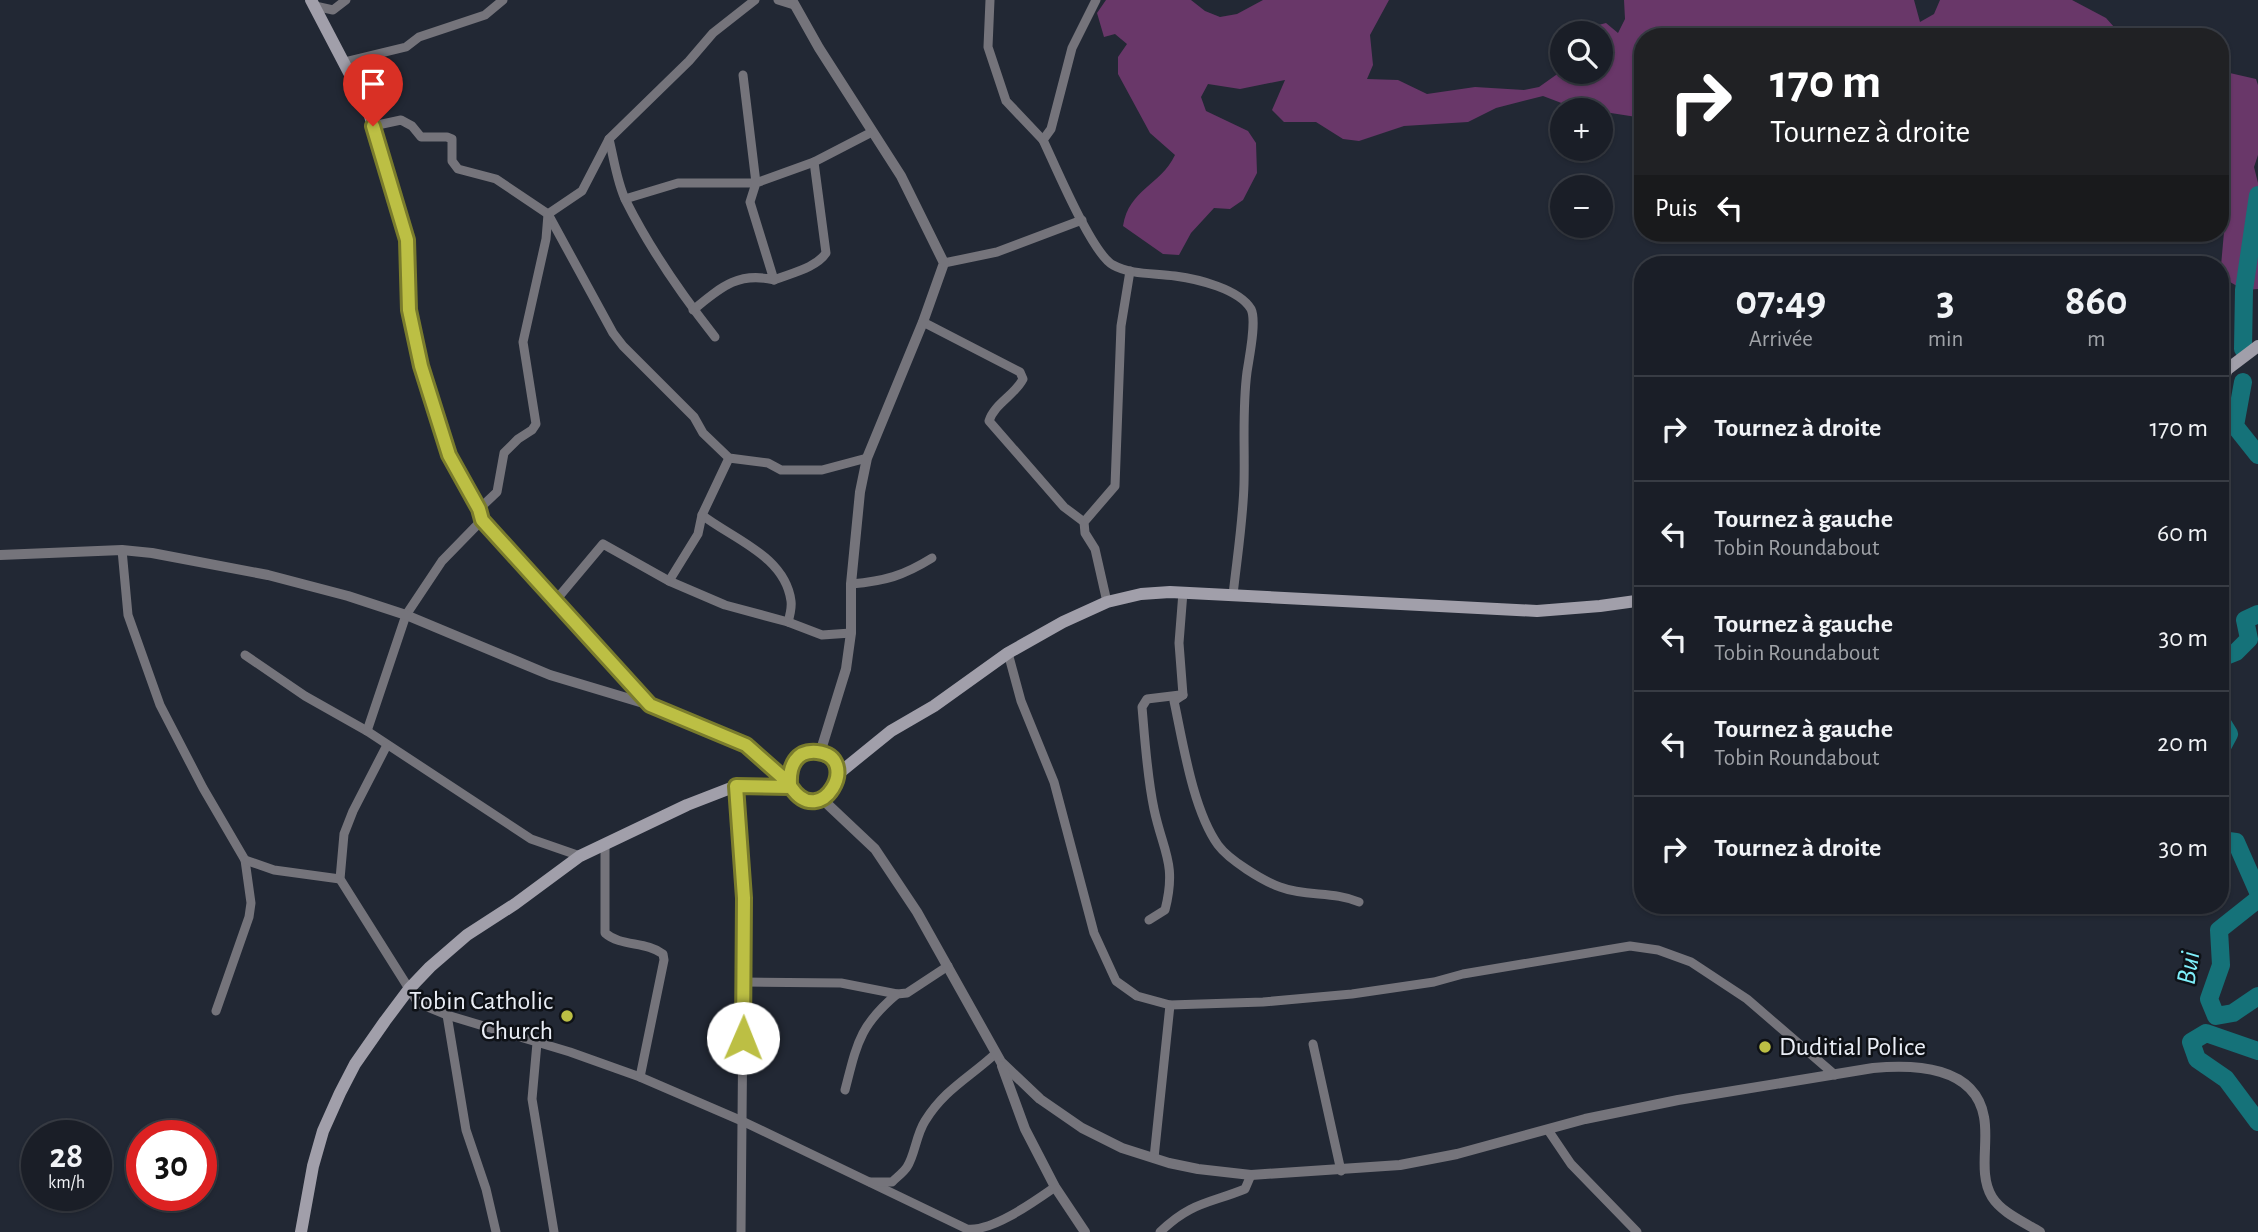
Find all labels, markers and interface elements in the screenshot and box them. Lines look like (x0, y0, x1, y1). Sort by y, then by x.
map controls (1550, 21, 1613, 238)
button: search (1550, 21, 1613, 84)
pin (343, 54, 403, 126)
icon: right (1655, 56, 1746, 147)
text: 170 m (1770, 58, 1881, 107)
icon: arrive (354, 65, 392, 103)
button: + (1550, 98, 1613, 161)
text: Tournez à droite (1770, 116, 1970, 148)
button: − (1550, 175, 1613, 238)
icon: left (1711, 189, 1749, 227)
text: Puis (1655, 195, 1697, 221)
text: 07:49 (1735, 280, 1826, 322)
text: 3 (1937, 280, 1955, 322)
text: 860 (2065, 280, 2128, 322)
text: Arrivée (1749, 328, 1813, 351)
text: min (1928, 328, 1964, 351)
text: m (2087, 328, 2105, 351)
icon: right (1655, 410, 1693, 448)
text: Tournez à droite (1714, 415, 1881, 441)
text: 170 m (2149, 415, 2208, 441)
text: Tournez à gauche (1714, 506, 1893, 532)
icon: left (1655, 515, 1693, 553)
text: 60 m (2157, 520, 2208, 546)
text: Tobin Roundabout (1714, 537, 1879, 560)
text: Tournez à gauche (1714, 611, 1893, 637)
icon: left (1655, 620, 1693, 658)
text: 30 m (2158, 625, 2208, 651)
text: Tobin Roundabout (1714, 642, 1879, 665)
text: Tournez à gauche (1714, 716, 1893, 742)
icon: left (1655, 725, 1693, 763)
text: 20 m (2157, 730, 2208, 756)
text: Tobin Roundabout (1714, 747, 1879, 770)
icon: right (1655, 830, 1693, 868)
text: Tournez à droite (1714, 835, 1881, 861)
text: 30 m (2158, 835, 2208, 861)
water label: Bui (2173, 949, 2205, 987)
place label: Tobin Catholic Church (409, 988, 553, 1044)
position arrow (706, 1001, 780, 1075)
marker: Tobin Catholic Church (559, 1008, 575, 1024)
place label: Duditial Police (1779, 1034, 1926, 1060)
marker: Duditial Police (1757, 1039, 1773, 1055)
speed limit sign: 30 (126, 1120, 217, 1211)
text: 28 (50, 1139, 83, 1174)
text: km/h (48, 1174, 85, 1192)

